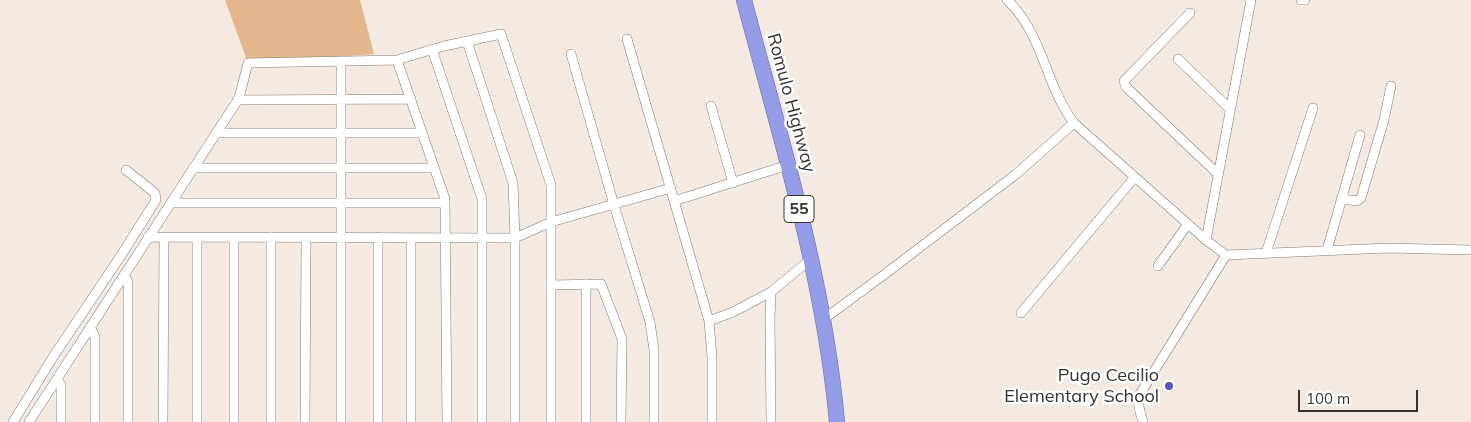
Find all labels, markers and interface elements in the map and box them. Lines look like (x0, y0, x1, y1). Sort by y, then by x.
street label: Romulo Highway (762, 31, 820, 175)
road number: 55 (784, 195, 814, 222)
place label: Pugo Cecilio Elementary School (1004, 365, 1159, 408)
marker: Pugo Cecilio Elementary School (1163, 380, 1175, 392)
scale bar (1301, 380, 1421, 412)
text: 100 m (1306, 389, 1350, 408)

